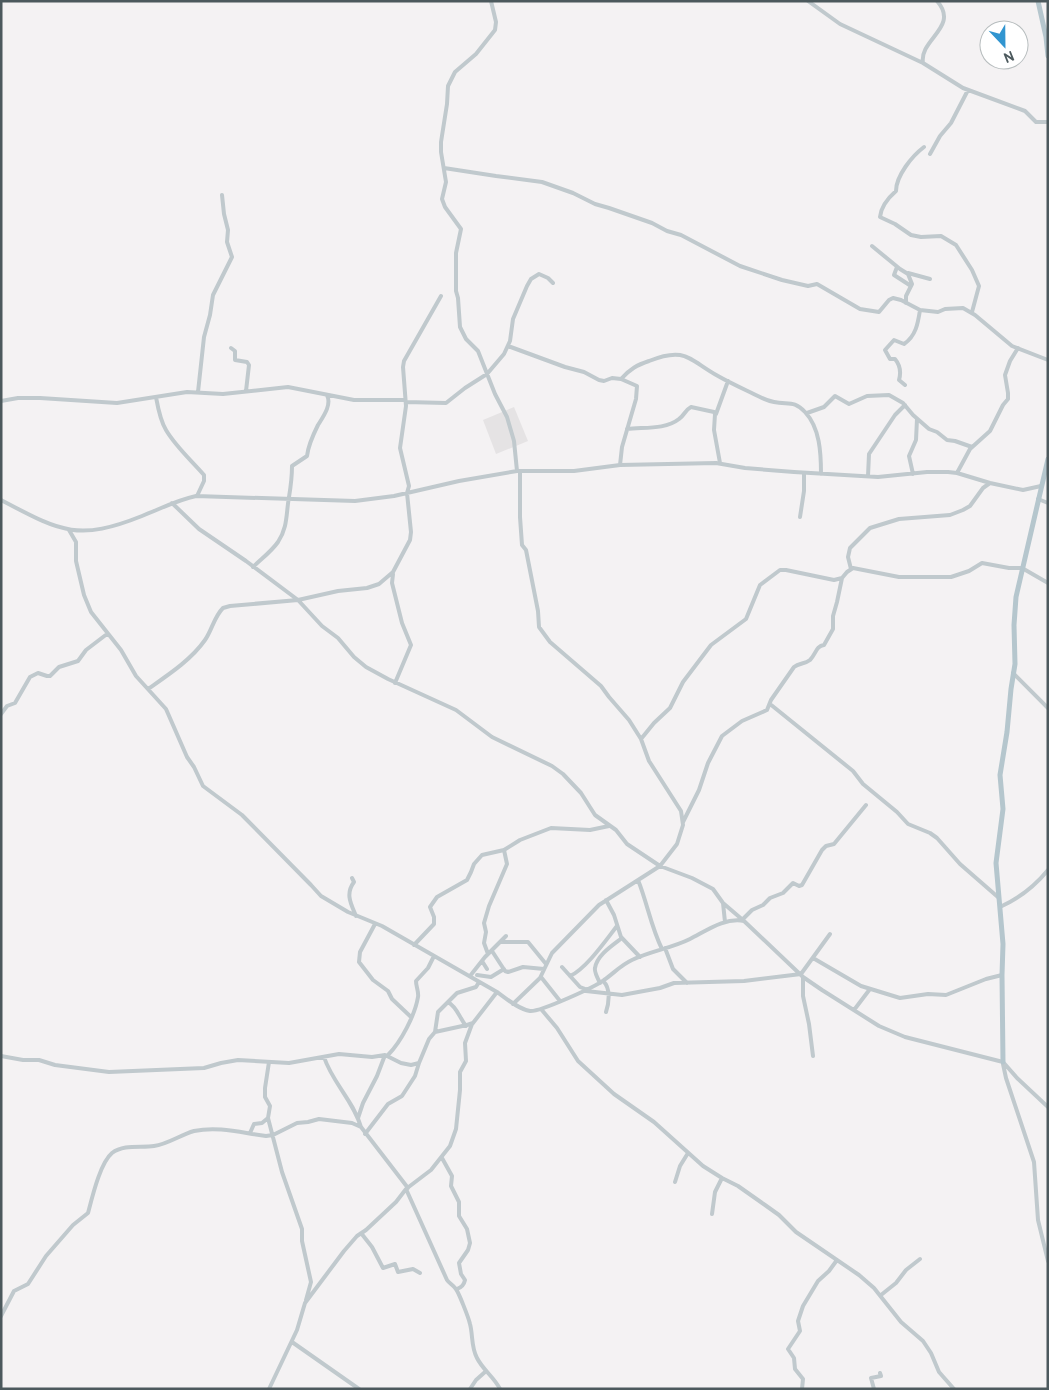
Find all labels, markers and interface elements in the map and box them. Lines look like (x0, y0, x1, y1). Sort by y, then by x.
north arrow (979, 20, 1029, 70)
text: N (1000, 46, 1016, 65)

